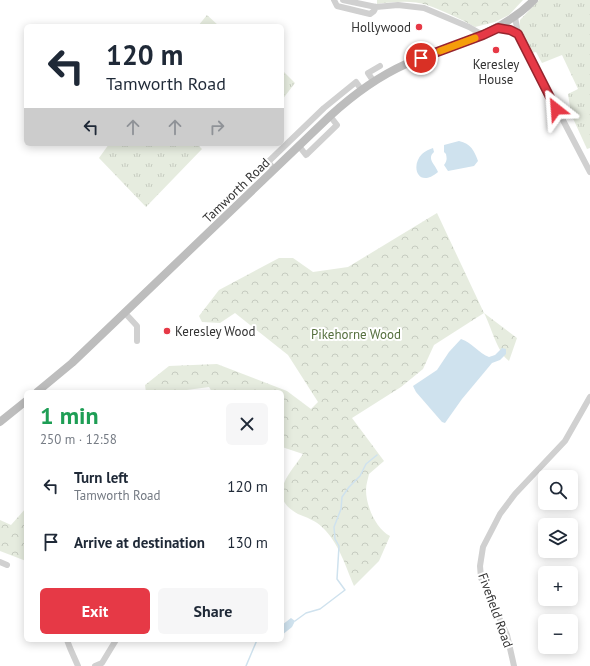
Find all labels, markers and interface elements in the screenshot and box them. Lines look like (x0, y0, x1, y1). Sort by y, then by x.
place label: Hollywood (351, 19, 411, 36)
marker: Hollywood (414, 22, 424, 32)
text: 120 m (106, 36, 183, 73)
icon: left (40, 40, 92, 92)
pin (404, 41, 438, 75)
marker: Keresley House (491, 45, 501, 55)
icon: arrive (410, 47, 432, 69)
place label: Keresley House (473, 56, 519, 88)
text: Tamworth Road (106, 72, 226, 95)
position arrow (535, 88, 577, 130)
icon: left (80, 116, 102, 138)
icon: ahead (122, 116, 144, 138)
icon: ahead (164, 116, 186, 138)
icon: right (206, 116, 228, 138)
street label: Tamworth Road (199, 154, 273, 227)
place label: Keresley Wood (175, 323, 255, 340)
marker: Keresley Wood (162, 326, 172, 336)
park label: Pikehorne Wood (311, 326, 401, 343)
text: 1 min (40, 400, 99, 431)
button: close (226, 403, 268, 445)
text: 250 m · 12:58 (40, 431, 117, 448)
text: Turn left (74, 468, 128, 487)
map controls (538, 470, 578, 654)
button: search (538, 470, 578, 510)
icon: left (40, 475, 62, 497)
text: 120 m (227, 477, 268, 496)
text: Tamworth Road (74, 487, 161, 504)
button: layers (538, 518, 578, 558)
icon: arrive (40, 531, 62, 553)
text: Arrive at destination (74, 533, 205, 552)
text: 130 m (227, 533, 268, 552)
button: + (538, 566, 578, 606)
street label: Fivefield Road (474, 570, 517, 650)
button: Exit (40, 588, 150, 634)
button: Share (158, 588, 268, 634)
button: − (538, 614, 578, 654)

